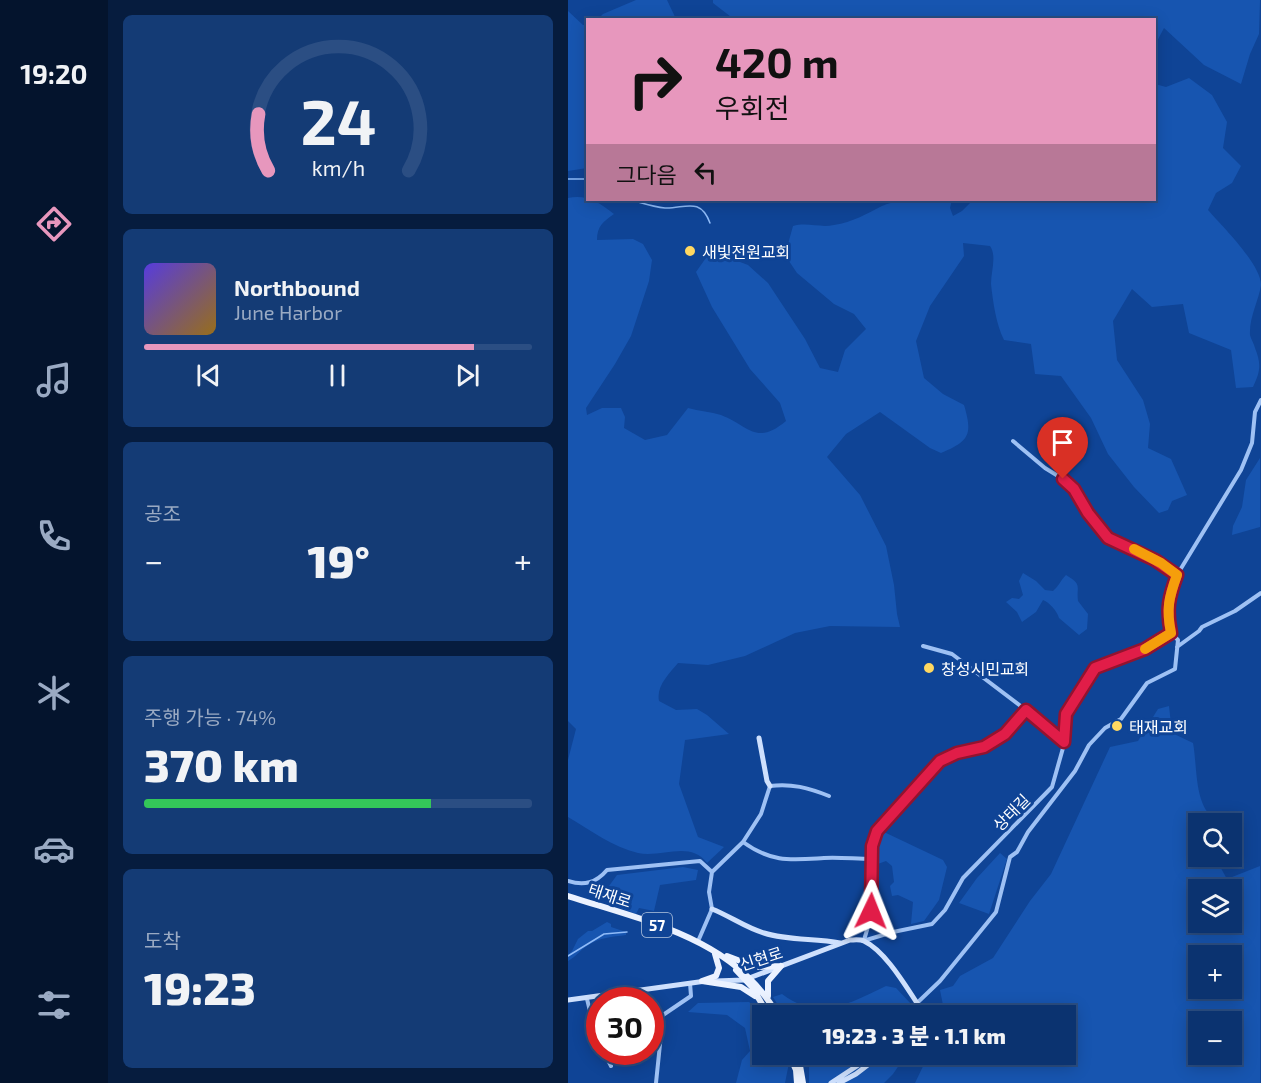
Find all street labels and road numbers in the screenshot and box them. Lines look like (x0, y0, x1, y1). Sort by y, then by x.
street label: 상태길 (989, 790, 1033, 834)
street label: 태재로 (586, 879, 634, 911)
road number: 57 (642, 913, 672, 937)
street label: 신현로 (737, 942, 785, 974)

